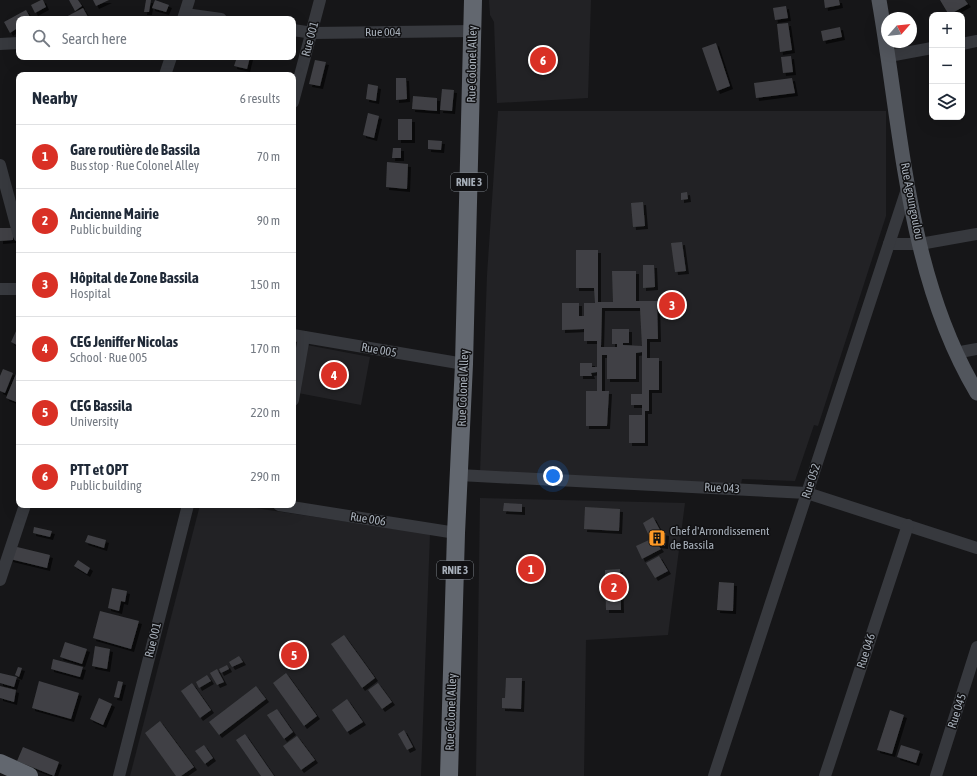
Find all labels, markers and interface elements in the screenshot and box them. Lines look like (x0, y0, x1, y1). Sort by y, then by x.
north arrow (881, 12, 917, 48)
map controls (929, 12, 965, 120)
button: + (929, 12, 965, 48)
search box (16, 16, 296, 60)
street label: Rue 001 (299, 20, 321, 58)
street label: Rue 004 (365, 25, 401, 39)
street label: Rue Colonel Alley (464, 25, 480, 103)
icon: search (30, 27, 52, 49)
text: Search here (62, 30, 127, 47)
pin: 6 (530, 45, 556, 75)
button: − (929, 48, 965, 84)
button: layers (929, 84, 965, 120)
text: Nearby (32, 88, 78, 108)
text: 6 results (240, 91, 280, 106)
text: Gare routière de Bassila (70, 141, 200, 158)
text: 1 (42, 149, 48, 164)
text: 70 m (257, 149, 280, 164)
text: Bus stop · Rue Colonel Alley (70, 158, 199, 173)
street label: Rue Agoungoulou (898, 161, 926, 241)
road number: RNIE 3 (451, 173, 487, 191)
text: Ancienne Mairie (70, 205, 159, 222)
text: 2 (42, 213, 48, 228)
text: 90 m (257, 213, 280, 228)
text: Public building (70, 222, 142, 237)
text: Hôpital de Zone Bassila (70, 269, 199, 286)
text: 3 (42, 277, 48, 292)
text: 150 m (251, 277, 280, 292)
text: Hospital (70, 286, 111, 301)
pin: 3 (659, 290, 685, 320)
text: CEG Jeniffer Nicolas (70, 333, 178, 350)
street label: Rue 005 (360, 340, 398, 360)
text: 4 (42, 341, 48, 356)
text: 170 m (251, 341, 280, 356)
street label: Rue Colonel Alley (455, 349, 471, 427)
text: School · Rue 005 (70, 350, 147, 365)
pin: 4 (321, 360, 347, 390)
text: CEG Bassila (70, 397, 132, 414)
text: 5 (42, 405, 48, 420)
text: 220 m (251, 405, 280, 420)
text: University (70, 414, 119, 429)
text: PTT et OPT (70, 461, 128, 478)
street label: Rue 052 (799, 462, 823, 500)
your location (543, 466, 563, 486)
text: 6 (42, 469, 48, 484)
text: 290 m (251, 469, 280, 484)
text: Public building (70, 478, 142, 493)
street label: Rue 043 (704, 480, 740, 496)
street label: Rue 006 (349, 509, 387, 529)
place label: Chef d'Arrondissement de Bassila (670, 524, 770, 552)
building icon: Chef d'Arrondissement de Bassila (647, 528, 667, 548)
pin: 1 (518, 554, 544, 584)
road number: RNIE 3 (437, 561, 473, 579)
pin: 2 (601, 572, 627, 602)
street label: Rue 001 (142, 621, 164, 659)
street label: Rue 046 (854, 631, 878, 670)
pin: 5 (281, 640, 307, 670)
street label: Rue Colonel Alley (443, 673, 459, 751)
street label: Rue 045 (945, 692, 969, 730)

